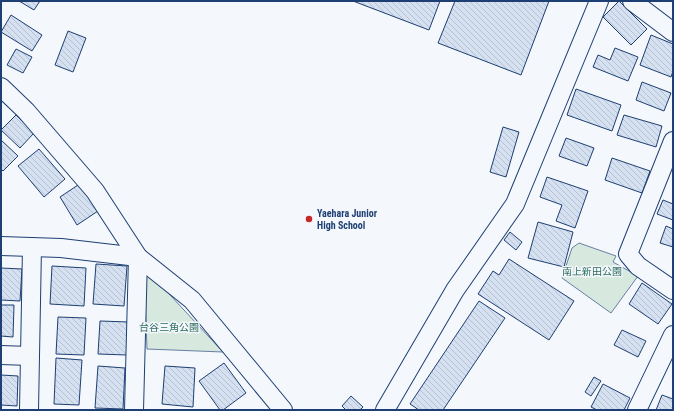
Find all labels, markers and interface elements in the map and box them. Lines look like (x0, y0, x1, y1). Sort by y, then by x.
place label: Yaehara Junior High School (317, 208, 378, 231)
marker: Yaehara Junior High School (304, 214, 314, 224)
park label: 南上新田公園 (562, 266, 622, 277)
park label: 台谷三角公園 (139, 322, 199, 333)

